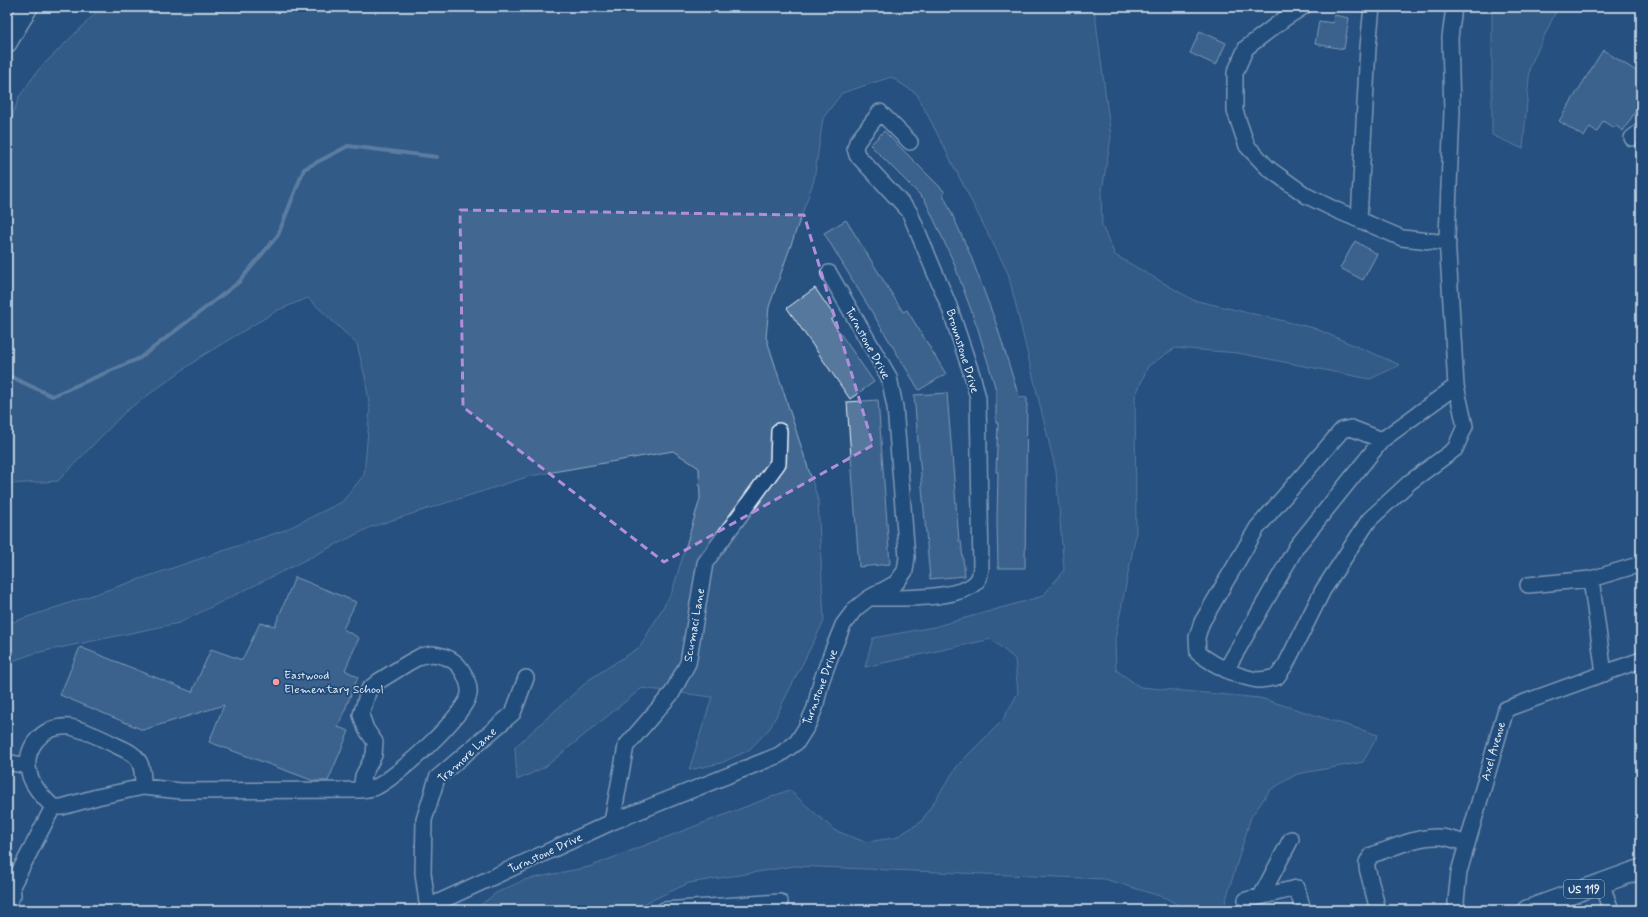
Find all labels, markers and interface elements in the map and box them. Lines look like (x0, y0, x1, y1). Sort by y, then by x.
street label: Turnstone Drive (841, 305, 894, 382)
street label: Brownstone Drive (942, 307, 982, 395)
street label: Scumaci Lane (681, 587, 709, 663)
street label: Turnstone Drive (800, 647, 842, 728)
place label: Eastwood Elementary School (284, 668, 384, 698)
marker: Eastwood Elementary School (271, 677, 281, 687)
street label: Axel Avenue (1478, 719, 1510, 783)
street label: Tramore Lane (435, 724, 501, 787)
street label: Turnstone Drive (506, 830, 585, 878)
road number: US 119 (1564, 880, 1604, 898)

